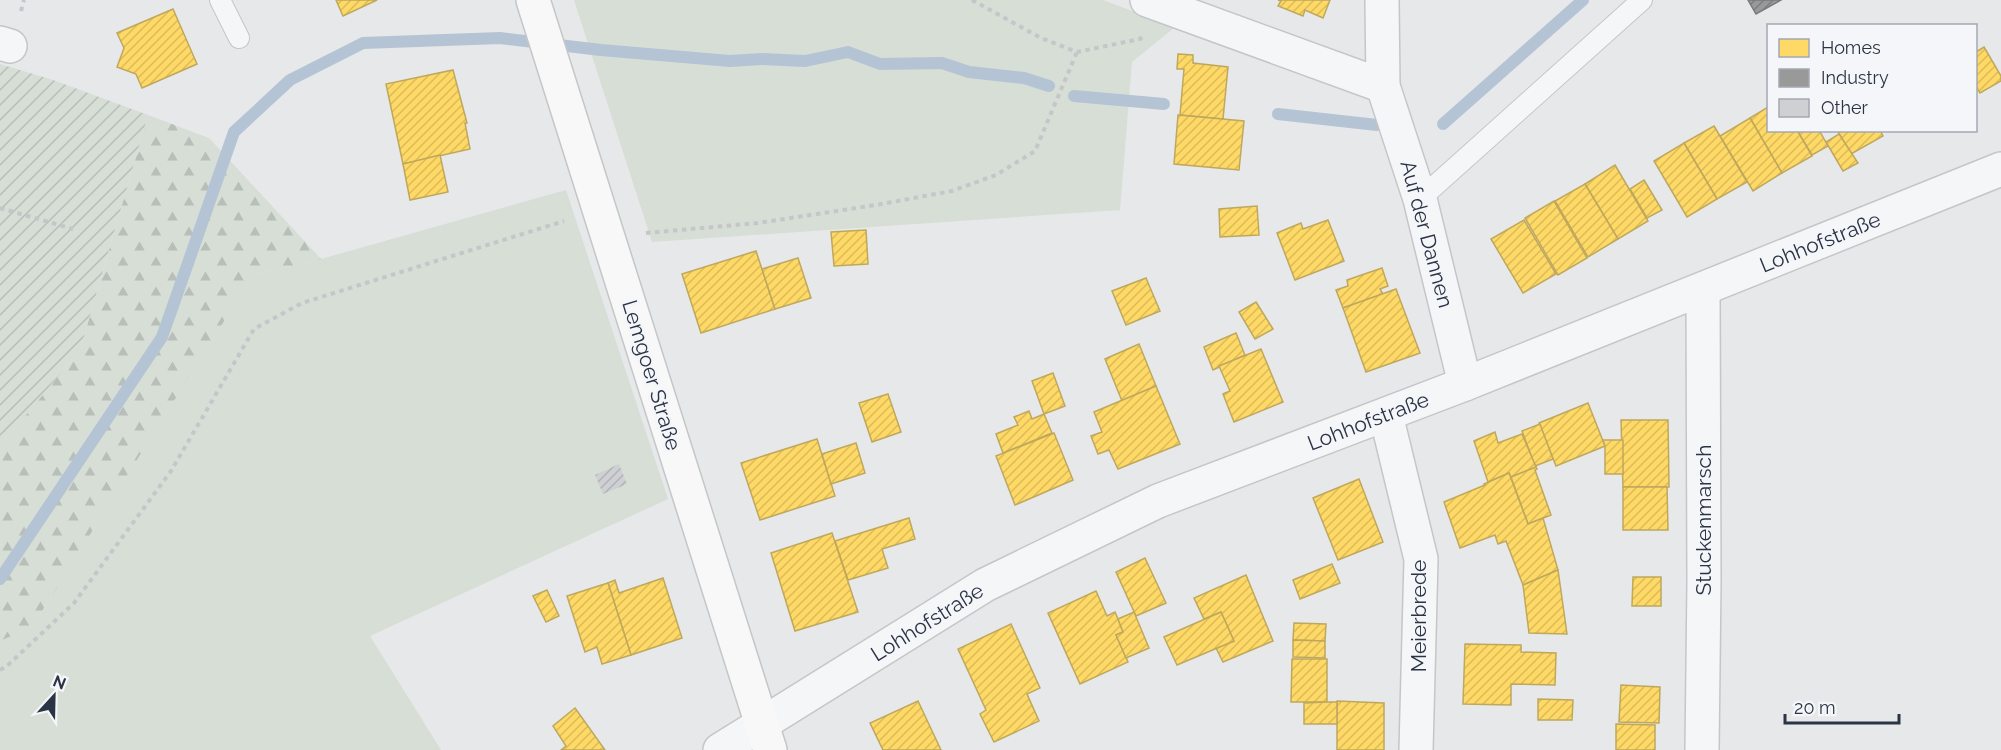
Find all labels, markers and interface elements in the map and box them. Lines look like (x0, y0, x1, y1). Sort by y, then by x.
legend (1767, 24, 1977, 132)
text: Homes (1821, 37, 1881, 58)
text: Industry (1821, 67, 1889, 88)
text: Other (1821, 97, 1869, 118)
street label: Auf der Dannen (1395, 158, 1459, 310)
street label: Lohhofstraße (1756, 206, 1884, 278)
street label: Lemgoer Straße (617, 297, 687, 453)
street label: Lohhofstraße (1304, 386, 1432, 456)
street label: Stuckenmarsch (1691, 445, 1716, 595)
street label: Meierbrede (1406, 560, 1431, 672)
street label: Lohhofstraße (866, 577, 988, 667)
north arrow (24, 666, 84, 726)
text: N (50, 671, 69, 694)
scale bar (1785, 687, 1899, 725)
text: 20 m (1794, 697, 1836, 718)

